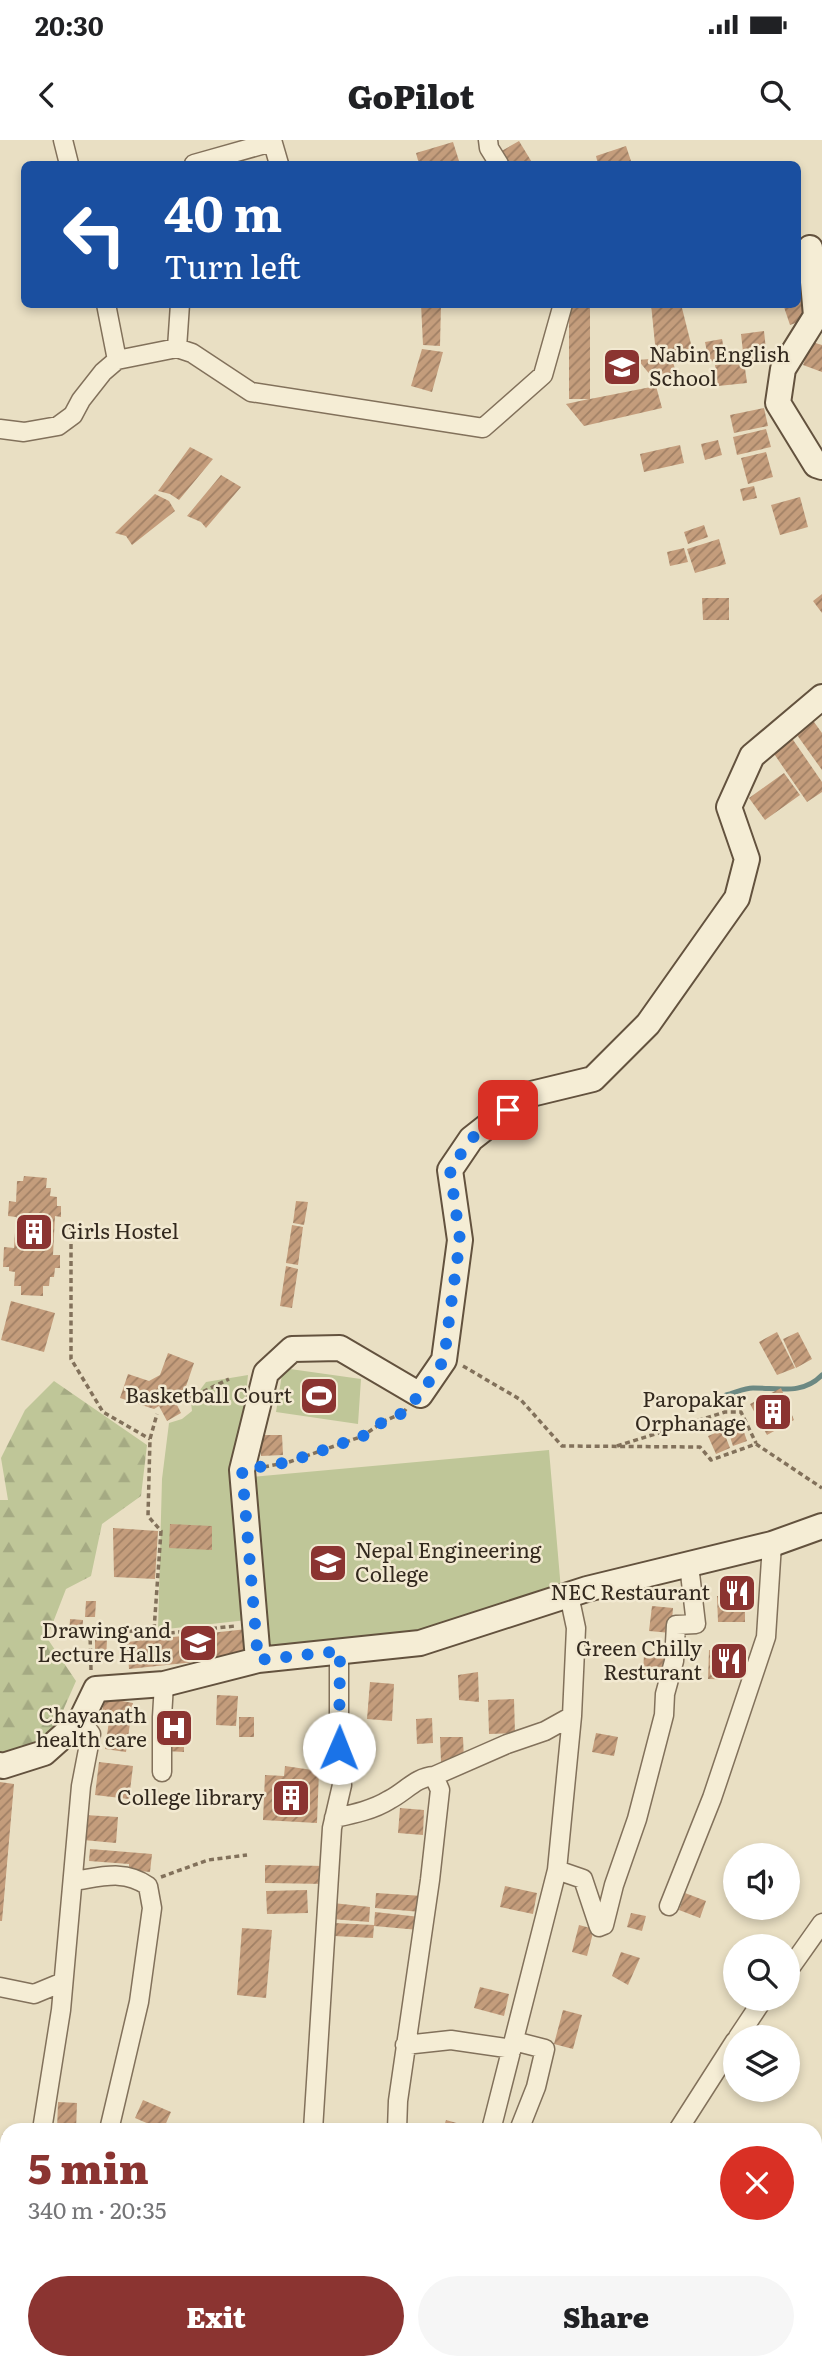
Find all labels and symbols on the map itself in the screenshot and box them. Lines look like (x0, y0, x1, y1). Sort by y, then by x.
place label: Nabin English School (649, 337, 790, 392)
school or university icon: Nabin English School (601, 346, 643, 388)
pin (478, 1080, 538, 1140)
building icon: Girls Hostel (13, 1211, 55, 1253)
place label: Girls Hostel (61, 1214, 179, 1245)
sports icon: Basketball Court (298, 1375, 340, 1417)
place label: Basketball Court (125, 1378, 293, 1409)
place label: Paropakar Orphanage (635, 1382, 746, 1437)
building icon: Paropakar Orphanage (752, 1391, 794, 1433)
place label: Nepal Engineering College (355, 1533, 542, 1588)
school or university icon: Nepal Engineering College (307, 1542, 349, 1584)
restaurant icon: NEC Restaurant (716, 1572, 758, 1614)
place label: NEC Restaurant (551, 1575, 711, 1606)
place label: Drawing and Lecture Halls (37, 1613, 171, 1668)
school or university icon: Drawing and Lecture Halls (177, 1622, 219, 1664)
place label: Green Chilly Resturant (576, 1631, 703, 1686)
restaurant icon: Green Chilly Resturant (708, 1640, 750, 1682)
place label: Chayanath health care (35, 1698, 147, 1753)
hospital icon: Chayanath health care (153, 1707, 195, 1749)
position arrow (302, 1711, 376, 1785)
building icon: College library (270, 1777, 312, 1819)
place label: College library (117, 1780, 265, 1811)

